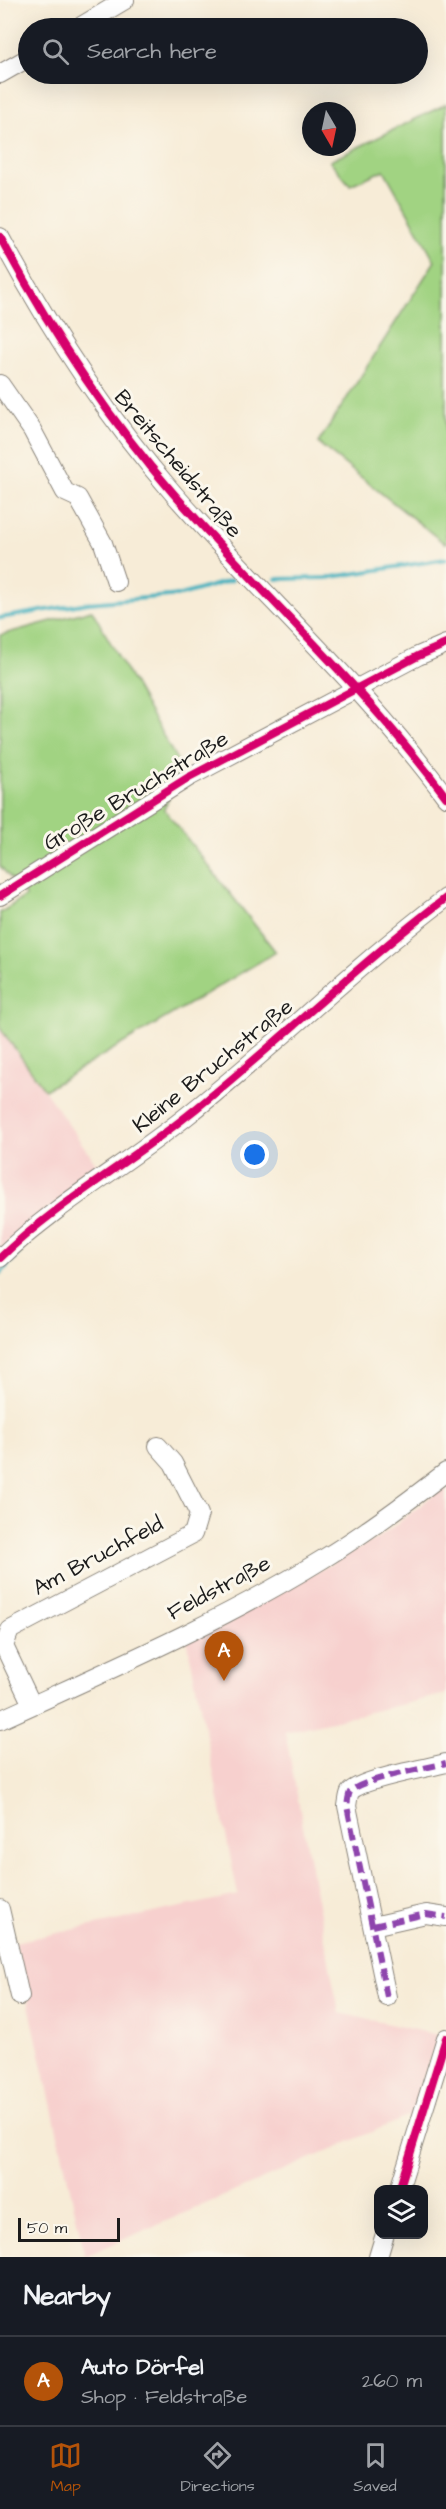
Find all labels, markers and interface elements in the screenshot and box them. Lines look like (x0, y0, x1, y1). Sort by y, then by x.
search box (18, 18, 428, 84)
icon: search (39, 35, 72, 68)
text: Search here (87, 36, 217, 67)
north arrow (302, 102, 356, 156)
street label: Breitscheidstraße (107, 383, 249, 545)
street label: Große Bruchstraße (38, 723, 234, 859)
street label: Kleine Bruchstraße (126, 991, 300, 1140)
your location (240, 1140, 269, 1169)
street label: Am Bruchfeld (27, 1509, 169, 1603)
street label: Feldstraße (162, 1548, 276, 1628)
pin: A (204, 1632, 244, 1681)
map controls (374, 2185, 428, 2239)
button: layers (374, 2185, 428, 2239)
scale bar (18, 2215, 120, 2242)
text: 50 m (27, 2217, 67, 2239)
text: Nearby (24, 2278, 111, 2314)
text: Auto Dörfel (81, 2352, 204, 2383)
text: A (37, 2367, 50, 2395)
text: 260 m (362, 2367, 422, 2395)
text: Shop · Feldstraße (81, 2383, 247, 2411)
tab: Map (49, 2439, 82, 2497)
tab: Directions (181, 2439, 255, 2497)
tab: Saved (353, 2439, 397, 2497)

